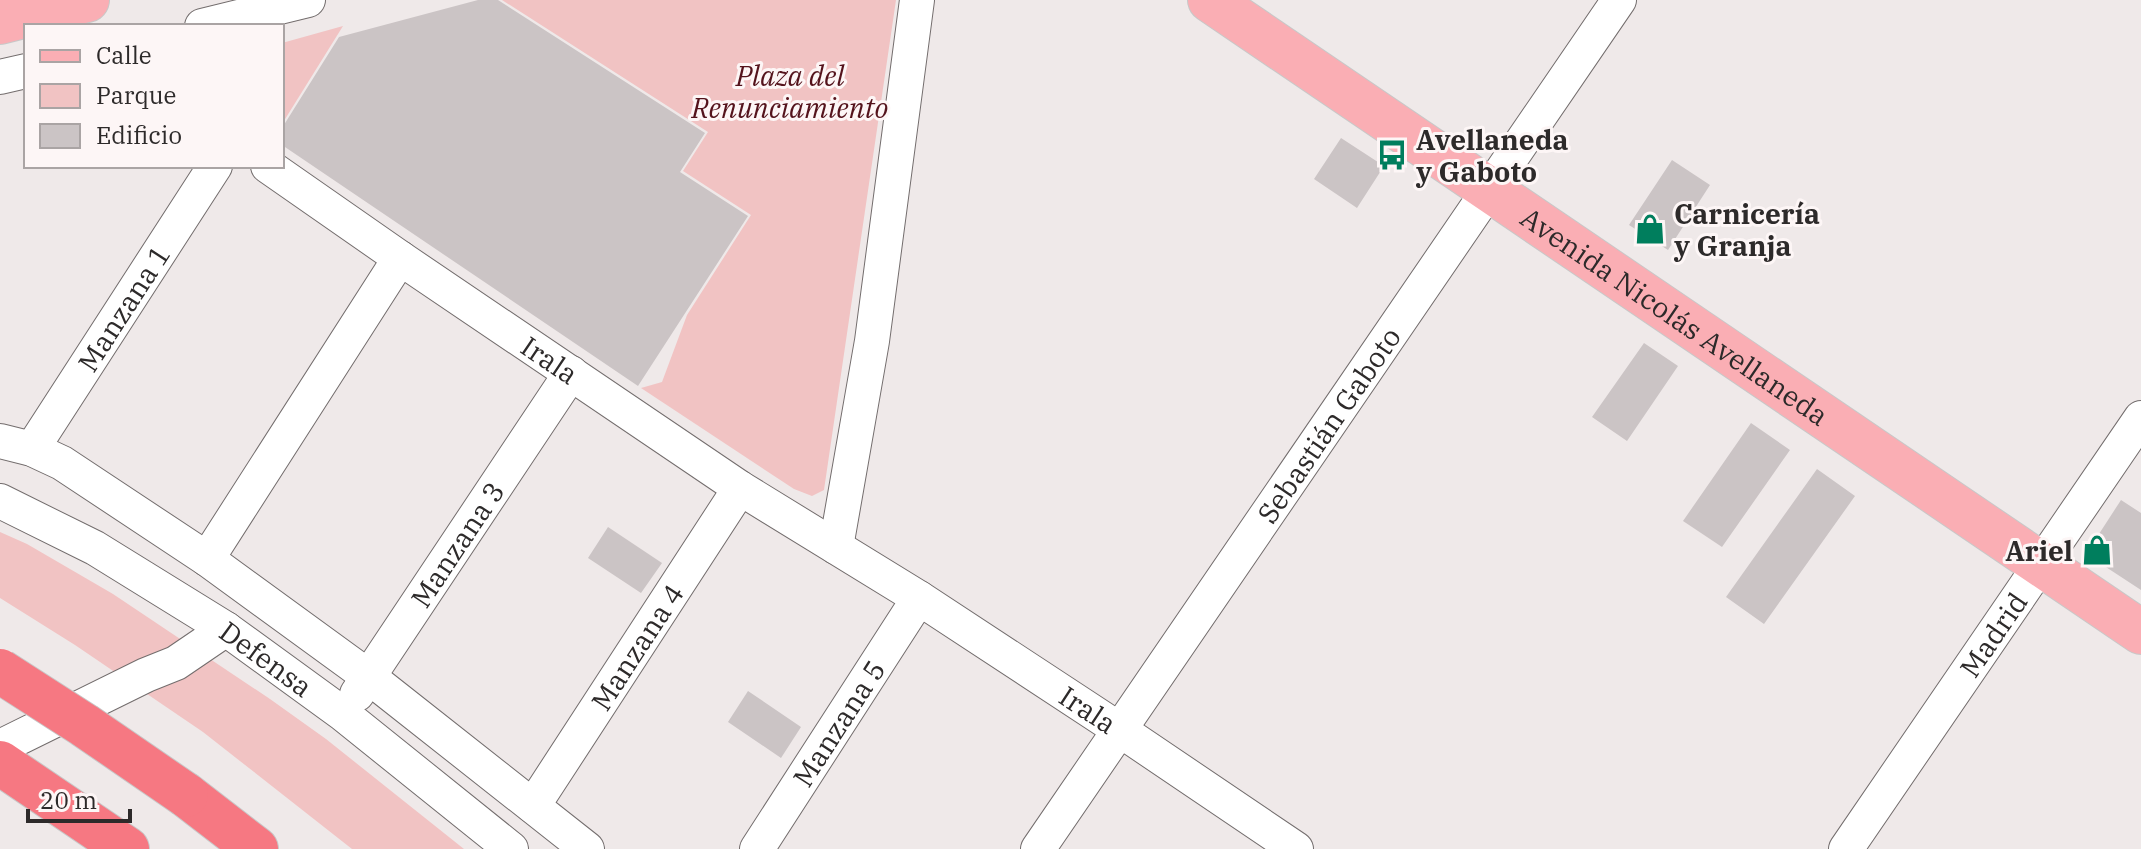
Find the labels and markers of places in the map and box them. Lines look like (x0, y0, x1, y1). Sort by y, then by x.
place label: Avellaneda y Gaboto (1415, 121, 1569, 190)
bus stop icon: Avellaneda y Gaboto (1375, 138, 1409, 172)
place label: Carnicería y Granja (1673, 195, 1820, 264)
shop icon: Carnicería y Granja (1633, 212, 1667, 246)
place label: Ariel (2005, 532, 2073, 569)
shop icon: Ariel (2080, 533, 2114, 567)

